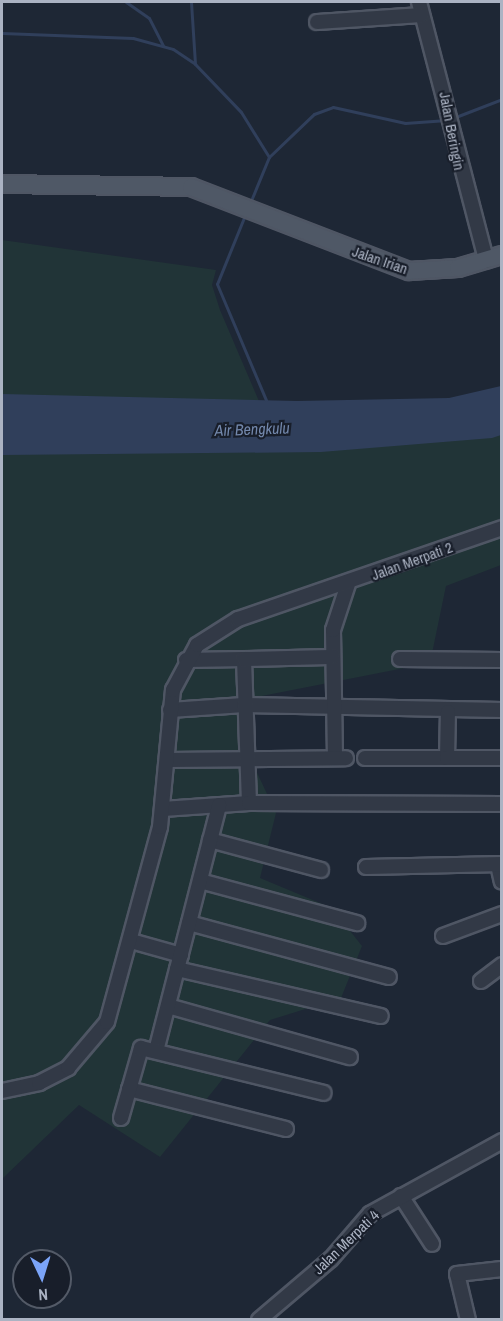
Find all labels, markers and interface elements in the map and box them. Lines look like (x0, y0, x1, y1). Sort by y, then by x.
street label: Jalan Beringin (436, 90, 468, 172)
street label: Jalan Irian (350, 242, 410, 278)
water label: Air Bengkulu (214, 418, 290, 440)
street label: Jalan Merpati 2 (369, 538, 455, 584)
street label: Jalan Merpati 4 (309, 1206, 383, 1278)
north arrow (12, 1249, 72, 1309)
text: N (38, 1284, 49, 1306)

